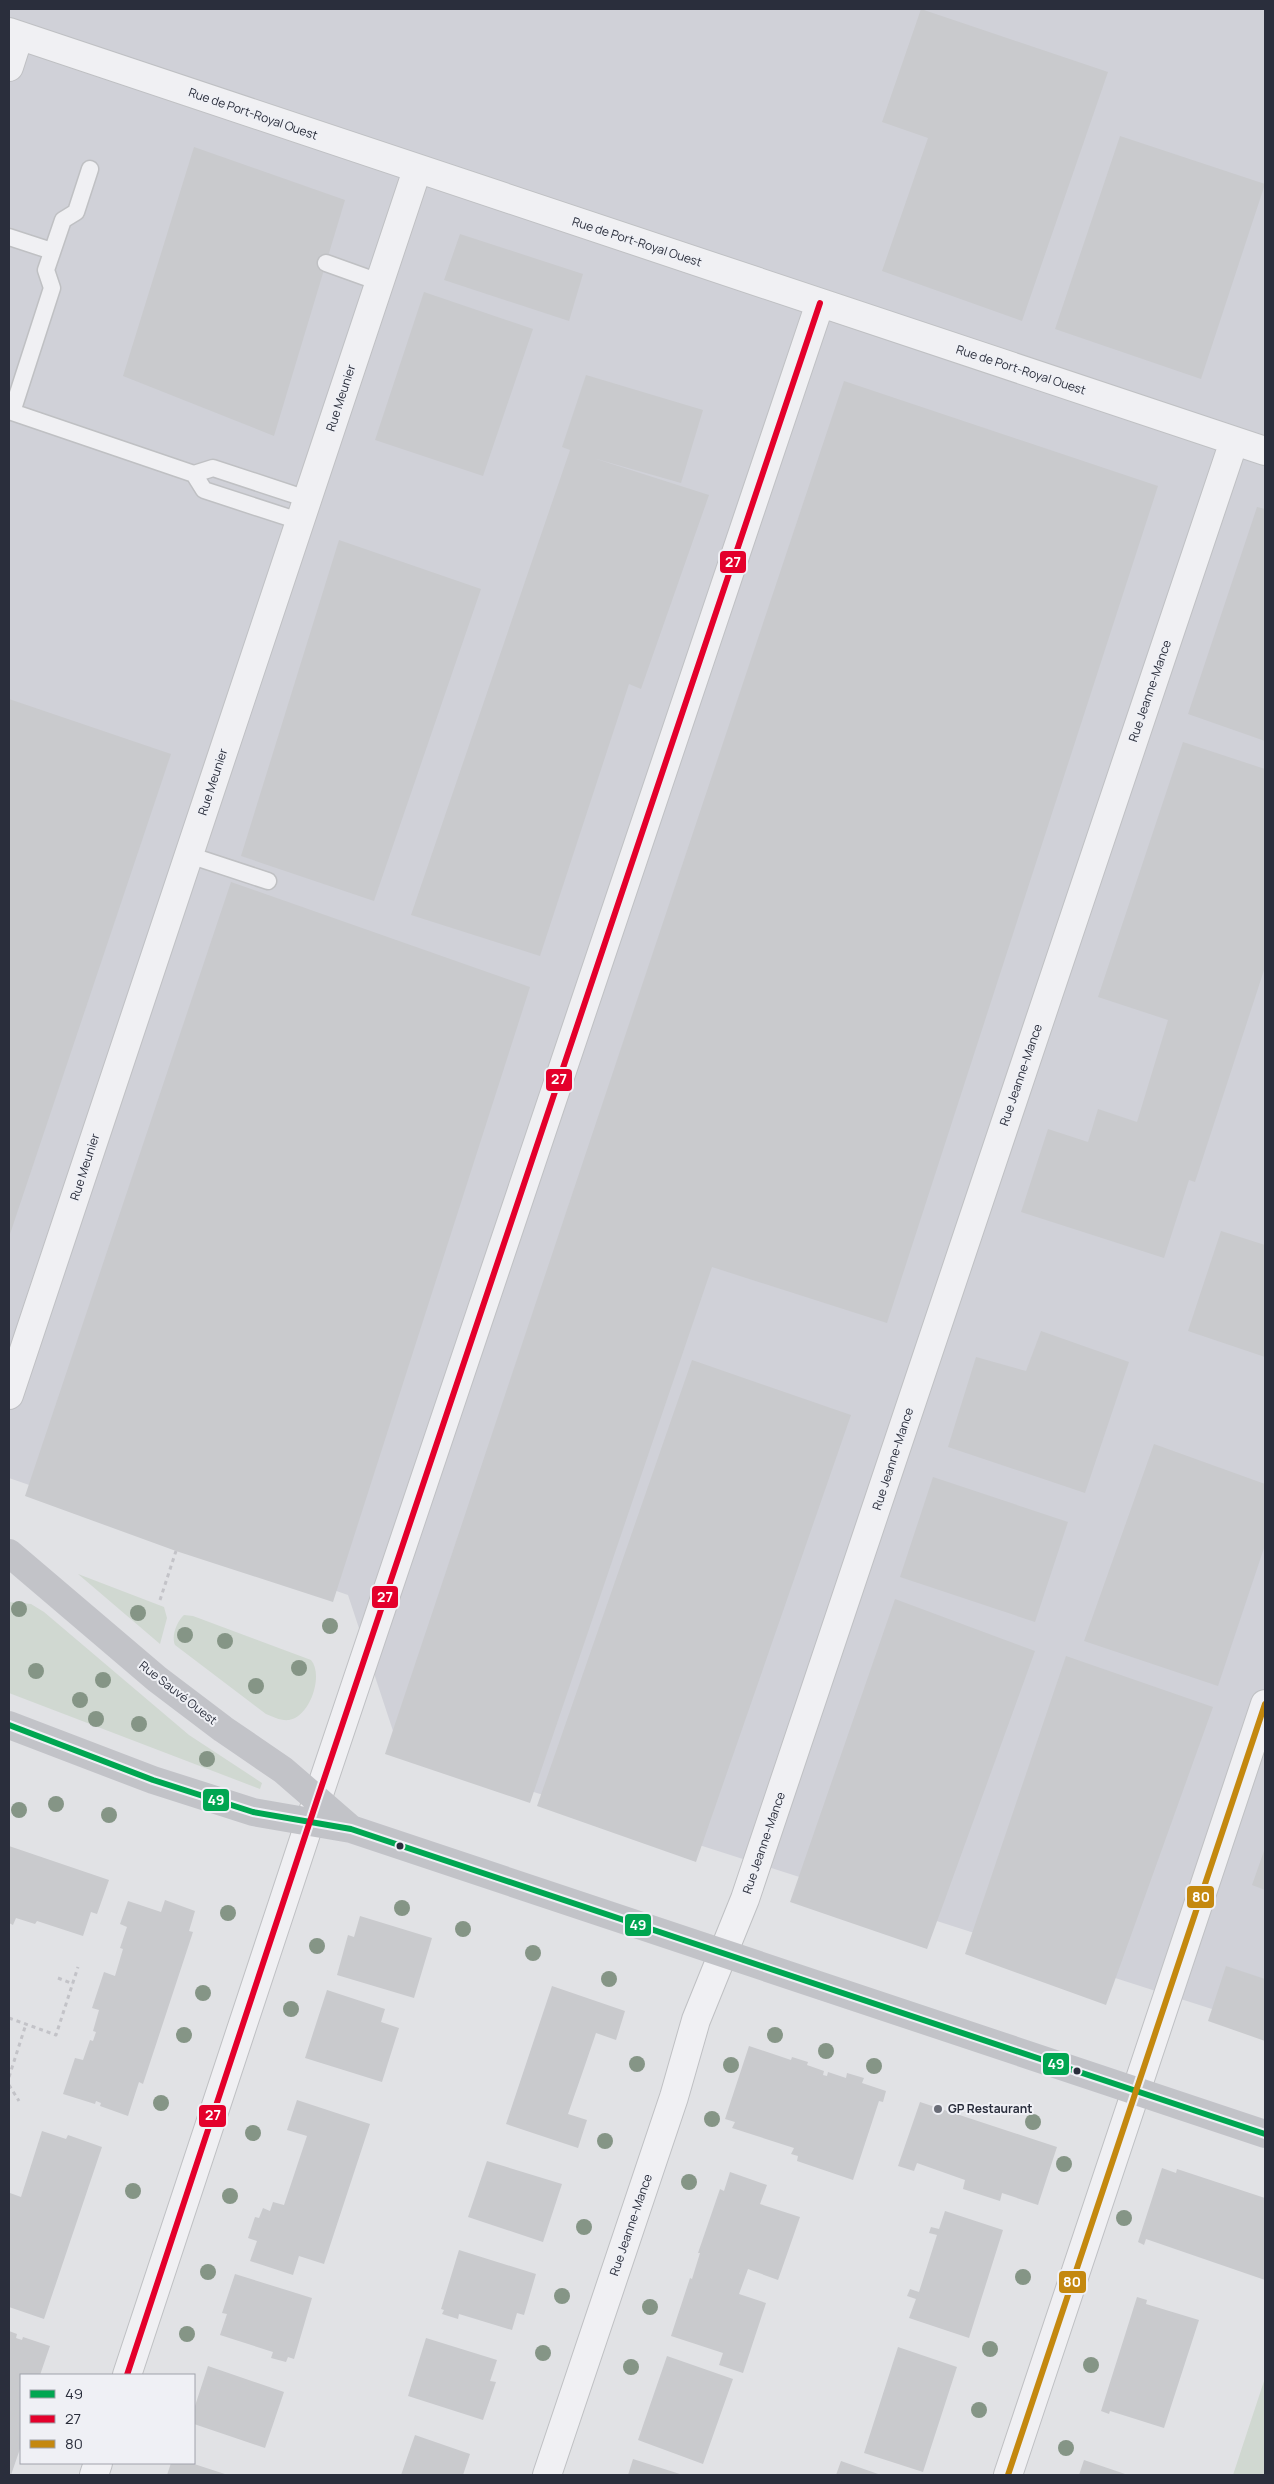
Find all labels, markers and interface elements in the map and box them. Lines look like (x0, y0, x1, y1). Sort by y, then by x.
street label: Rue de Port-Royal Ouest (186, 83, 320, 144)
street label: Rue de Port-Royal Ouest (570, 213, 704, 271)
street label: Rue de Port-Royal Ouest (954, 341, 1088, 399)
street label: Rue Meunier (322, 361, 360, 434)
line badge: 27 (719, 550, 747, 574)
text: 27 (725, 552, 741, 571)
street label: Rue Jeanne-Mance (1124, 638, 1175, 744)
street label: Rue Meunier (194, 745, 232, 818)
street label: Rue Jeanne-Mance (995, 1022, 1046, 1128)
line badge: 27 (545, 1068, 573, 1092)
text: 27 (551, 1069, 567, 1088)
street label: Rue Meunier (66, 1130, 104, 1203)
street label: Rue Jeanne-Mance (868, 1405, 917, 1512)
line badge: 27 (371, 1585, 399, 1609)
text: 27 (377, 1587, 393, 1606)
street label: Rue Sauvé Ouest (136, 1657, 221, 1729)
line badge: 49 (202, 1788, 230, 1812)
text: 49 (208, 1790, 224, 1809)
street label: Rue Jeanne-Mance (738, 1790, 789, 1896)
unlabelled marker (395, 1841, 405, 1851)
line badge: 80 (1186, 1885, 1215, 1909)
text: 80 (1192, 1887, 1210, 1906)
line badge: 49 (624, 1913, 652, 1937)
text: 49 (630, 1915, 646, 1934)
line badge: 49 (1042, 2052, 1070, 2076)
text: 49 (1048, 2054, 1064, 2073)
unlabelled marker (1072, 2066, 1082, 2076)
place label: GP Restaurant (948, 2100, 1032, 2117)
marker: GP Restaurant (932, 2103, 944, 2115)
line badge: 27 (198, 2104, 227, 2128)
text: 27 (205, 2105, 221, 2124)
street label: Rue Jeanne-Mance (605, 2172, 656, 2278)
line badge: 80 (1058, 2270, 1087, 2294)
text: 80 (1063, 2272, 1081, 2291)
legend (20, 2374, 195, 2464)
text: 49 (65, 2383, 83, 2404)
text: 27 (65, 2408, 81, 2429)
text: 80 (65, 2433, 83, 2454)

